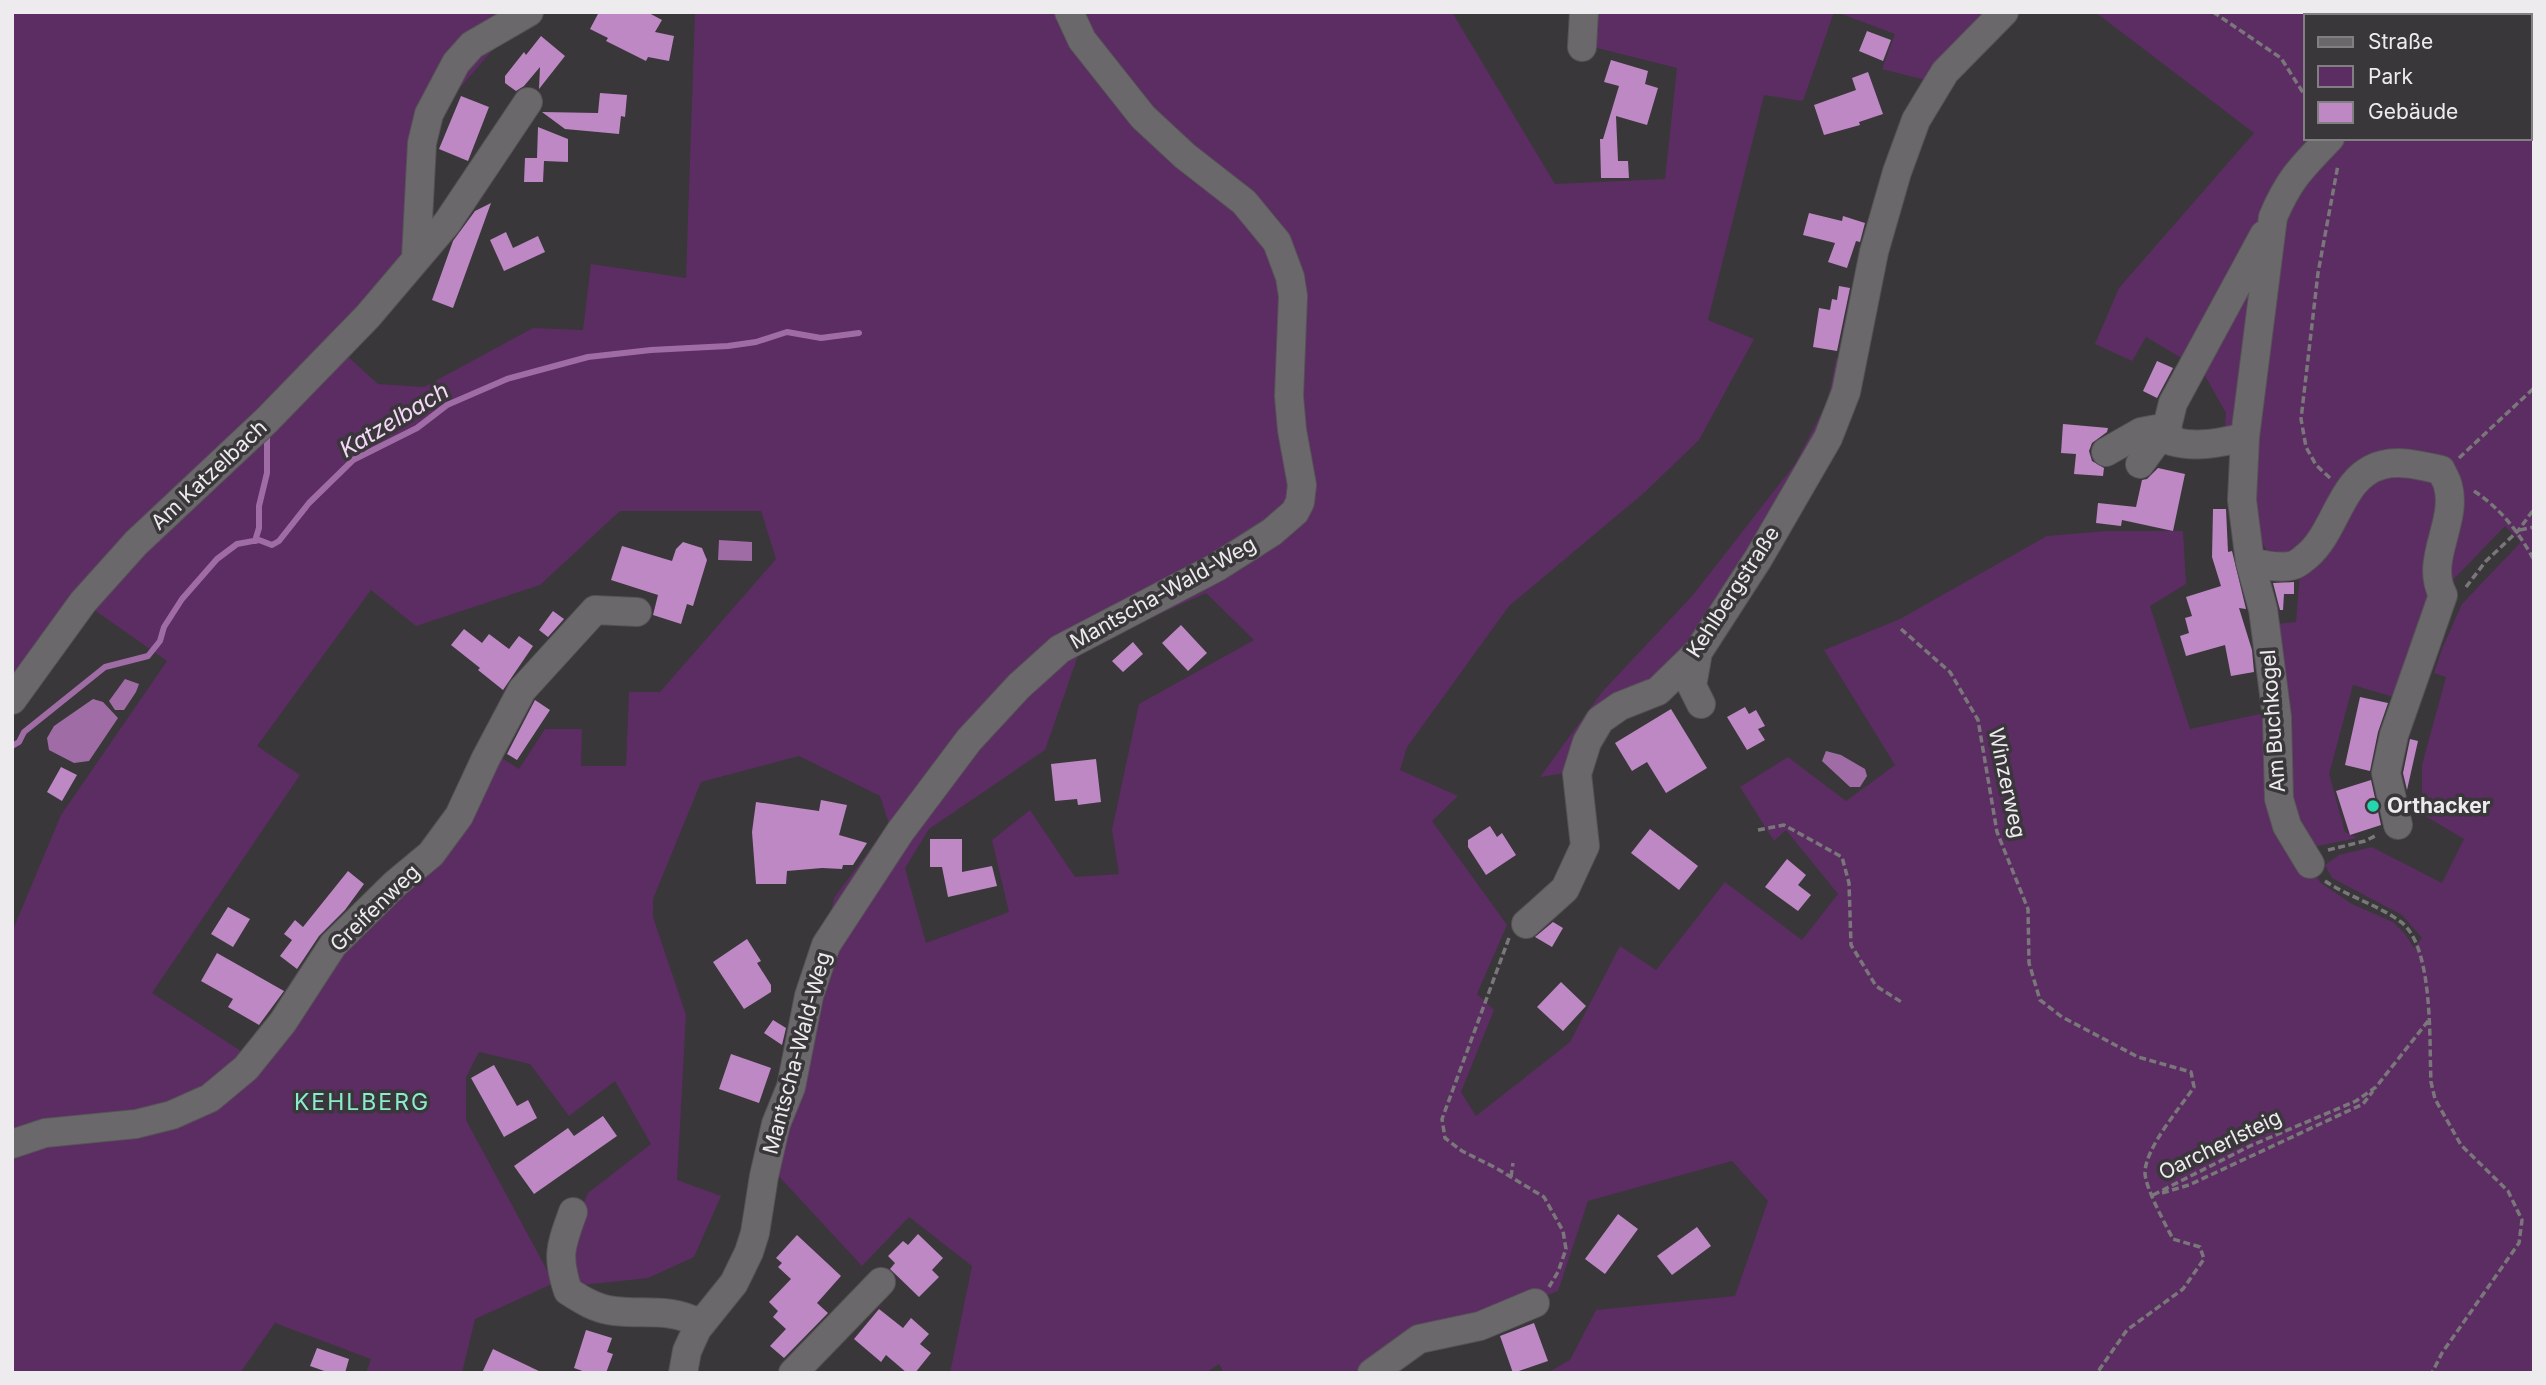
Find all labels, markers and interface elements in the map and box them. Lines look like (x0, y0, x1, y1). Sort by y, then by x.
legend (2304, 14, 2532, 140)
text: Straße (2368, 29, 2433, 54)
text: Park (2368, 64, 2413, 89)
text: Gebäude (2368, 99, 2458, 124)
water label: Katzelbach (334, 376, 454, 464)
street label: Am Katzelbach (145, 415, 272, 535)
street label: Kehlbergstraße (1681, 521, 1784, 662)
street label: Mantscha-Wald-Weg (1066, 531, 1260, 654)
street label: Am Buchkogel (2255, 649, 2290, 793)
street label: Winzerweg (1984, 726, 2031, 840)
place label: Orthacker (2387, 793, 2491, 818)
marker: Orthacker (2365, 798, 2381, 814)
street label: Greifenweg (325, 859, 424, 956)
street label: Mantscha-Wald-Weg (757, 949, 836, 1157)
district label: KEHLBERG (294, 1088, 430, 1116)
street label: Oarcherlsteig (2154, 1104, 2285, 1185)

